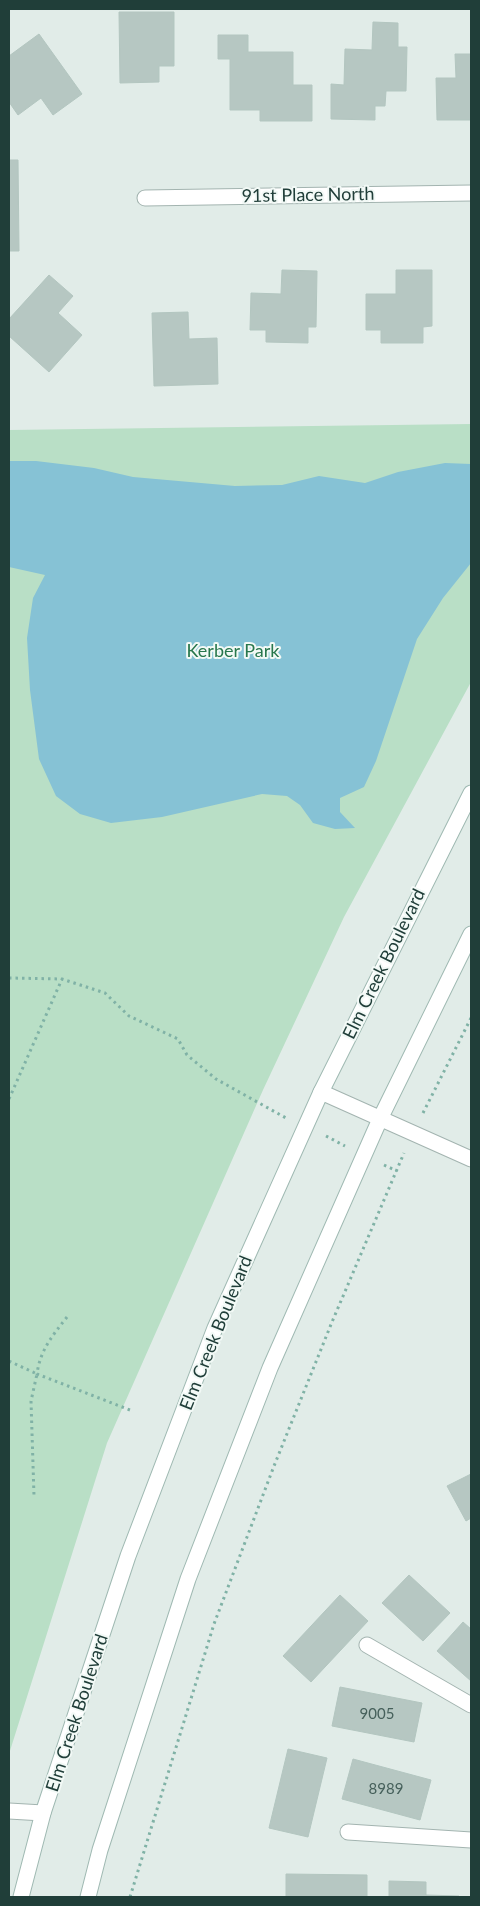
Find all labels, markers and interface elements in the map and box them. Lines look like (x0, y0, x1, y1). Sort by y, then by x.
street label: 91st Place North (241, 182, 375, 206)
park label: Kerber Park (187, 639, 280, 661)
street label: Elm Creek Boulevard (337, 885, 429, 1042)
street label: Elm Creek Boulevard (174, 1252, 256, 1413)
street label: Elm Creek Boulevard (40, 1631, 112, 1794)
house number: 9005 (360, 1704, 394, 1722)
house number: 8989 (369, 1779, 403, 1797)

